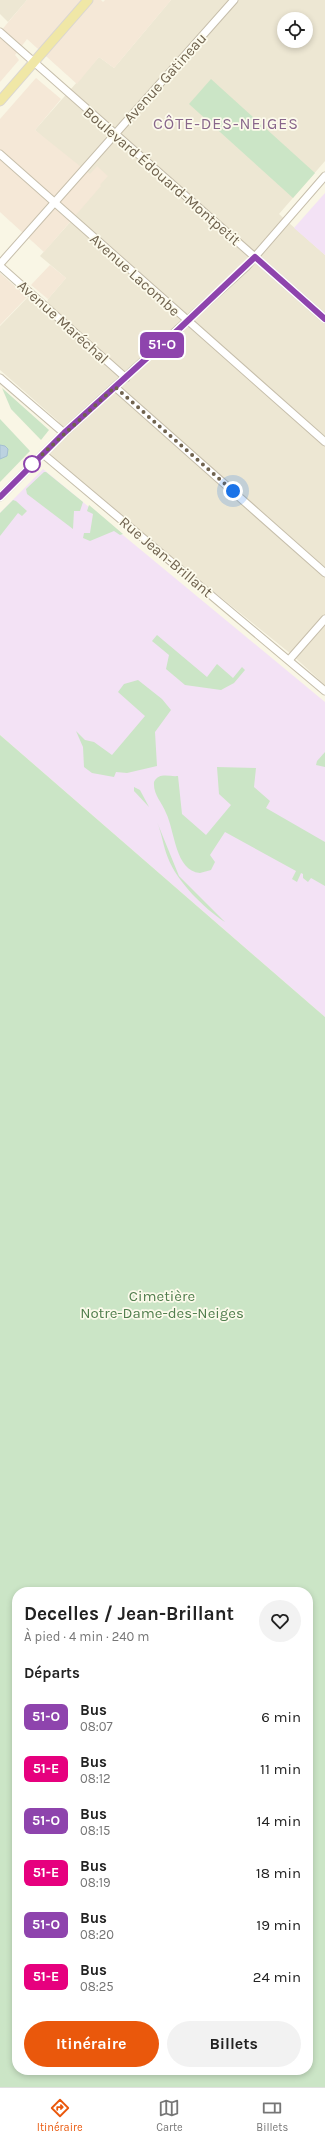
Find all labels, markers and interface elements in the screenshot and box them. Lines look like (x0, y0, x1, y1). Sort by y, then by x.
map controls (277, 12, 313, 48)
button: locate (277, 12, 313, 48)
street label: Avenue Gatineau (120, 29, 210, 127)
street label: Boulevard Édouard-Montpetit (80, 103, 245, 249)
district label: CÔTE-DES-NEIGES (153, 114, 299, 133)
street label: Avenue Lacombe (86, 230, 184, 320)
street label: Avenue Maréchal (14, 276, 112, 368)
line badge: 51-O (134, 332, 190, 358)
text: 51-O (148, 336, 176, 353)
unlabelled marker (23, 455, 41, 473)
your location (223, 481, 243, 501)
street label: Rue Jean-Brillant (116, 513, 217, 602)
park label: Cimetière Notre-Dame-des-Neiges (80, 1287, 244, 1322)
button: heart (259, 1600, 301, 1642)
text: Decelles / Jean-Brillant (24, 1603, 234, 1625)
text: À pied · 4 min · 240 m (24, 1629, 149, 1644)
text: Départs (24, 1664, 80, 1682)
text: Bus (80, 1701, 107, 1719)
text: 51-O (32, 1708, 60, 1725)
text: 6 min (261, 1708, 301, 1726)
text: 08:07 (80, 1719, 113, 1734)
text: Bus (80, 1753, 107, 1771)
text: 51-E (33, 1760, 59, 1777)
text: 11 min (260, 1760, 301, 1778)
text: 08:12 (80, 1771, 111, 1786)
text: Bus (80, 1805, 107, 1823)
text: 51-O (32, 1812, 60, 1829)
text: 14 min (257, 1812, 301, 1830)
text: 08:15 (80, 1823, 110, 1838)
text: Bus (80, 1857, 107, 1875)
text: 51-E (33, 1864, 59, 1881)
text: 18 min (256, 1864, 301, 1882)
text: 08:19 (80, 1875, 111, 1890)
text: Bus (80, 1909, 107, 1927)
text: 51-O (32, 1916, 60, 1933)
text: 19 min (256, 1916, 301, 1934)
text: 08:20 (80, 1927, 114, 1942)
text: Bus (80, 1961, 107, 1979)
text: 51-E (33, 1968, 59, 1985)
text: 24 min (253, 1968, 301, 1986)
text: 08:25 (80, 1979, 114, 1994)
button: Itinéraire (24, 2021, 159, 2067)
button: Billets (167, 2021, 301, 2067)
tab: Itinéraire (37, 2097, 83, 2134)
tab: Carte (156, 2097, 183, 2134)
tab: Billets (256, 2097, 288, 2134)

